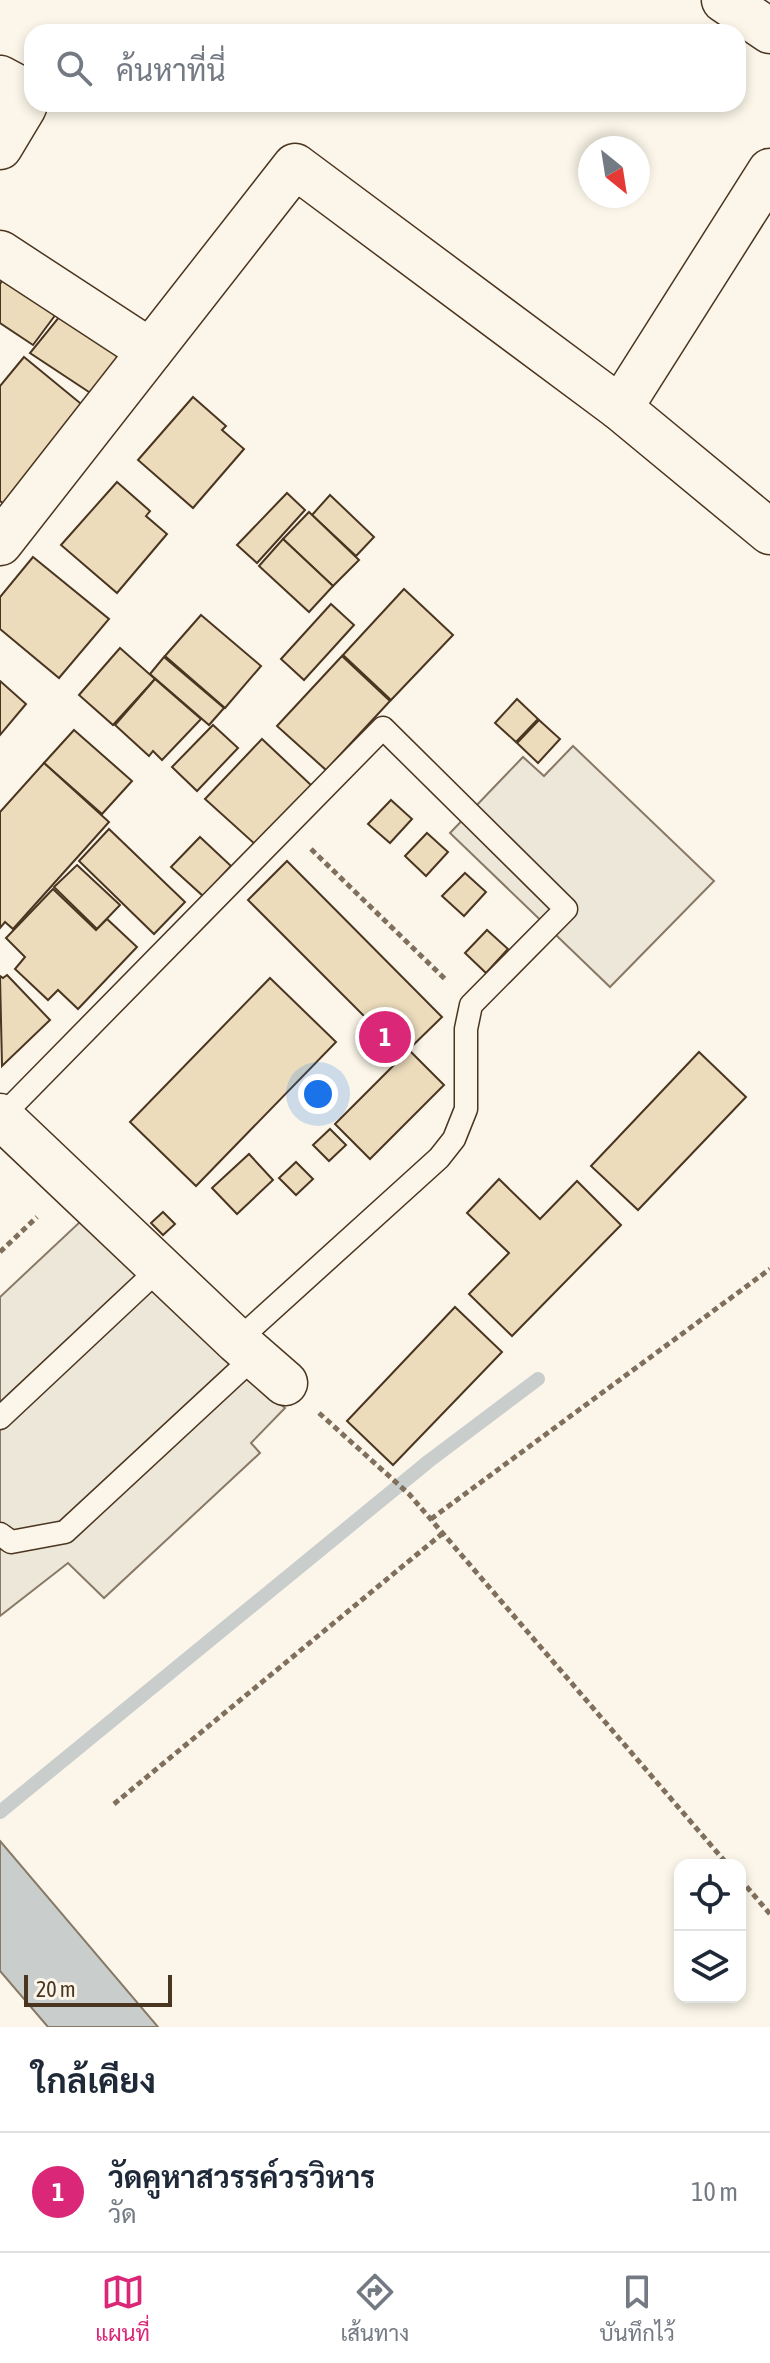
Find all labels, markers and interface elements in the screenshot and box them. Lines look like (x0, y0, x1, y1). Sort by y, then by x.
search box (24, 24, 746, 112)
icon: search (52, 46, 96, 90)
text: ค้นหาที่นี่ (116, 53, 226, 87)
north arrow (578, 136, 650, 208)
pin: 1 (359, 1007, 411, 1067)
your location (298, 1074, 338, 1114)
map controls (674, 1859, 746, 2003)
button: locate (674, 1859, 746, 1931)
button: layers (674, 1931, 746, 2003)
scale bar (24, 1971, 172, 2007)
text: 20 m (36, 1976, 76, 2002)
text: ใกล้เคียง (32, 2061, 156, 2100)
text: วัดคูหาสวรรค์วรวิหาร (108, 2160, 375, 2194)
text: 1 (52, 2177, 64, 2207)
text: 10 m (691, 2177, 738, 2207)
text: วัด (108, 2199, 137, 2229)
tab: แผนที่ (95, 2270, 150, 2346)
tab: เส้นทาง (340, 2270, 409, 2346)
tab: บันทึกไว้ (600, 2270, 675, 2346)

